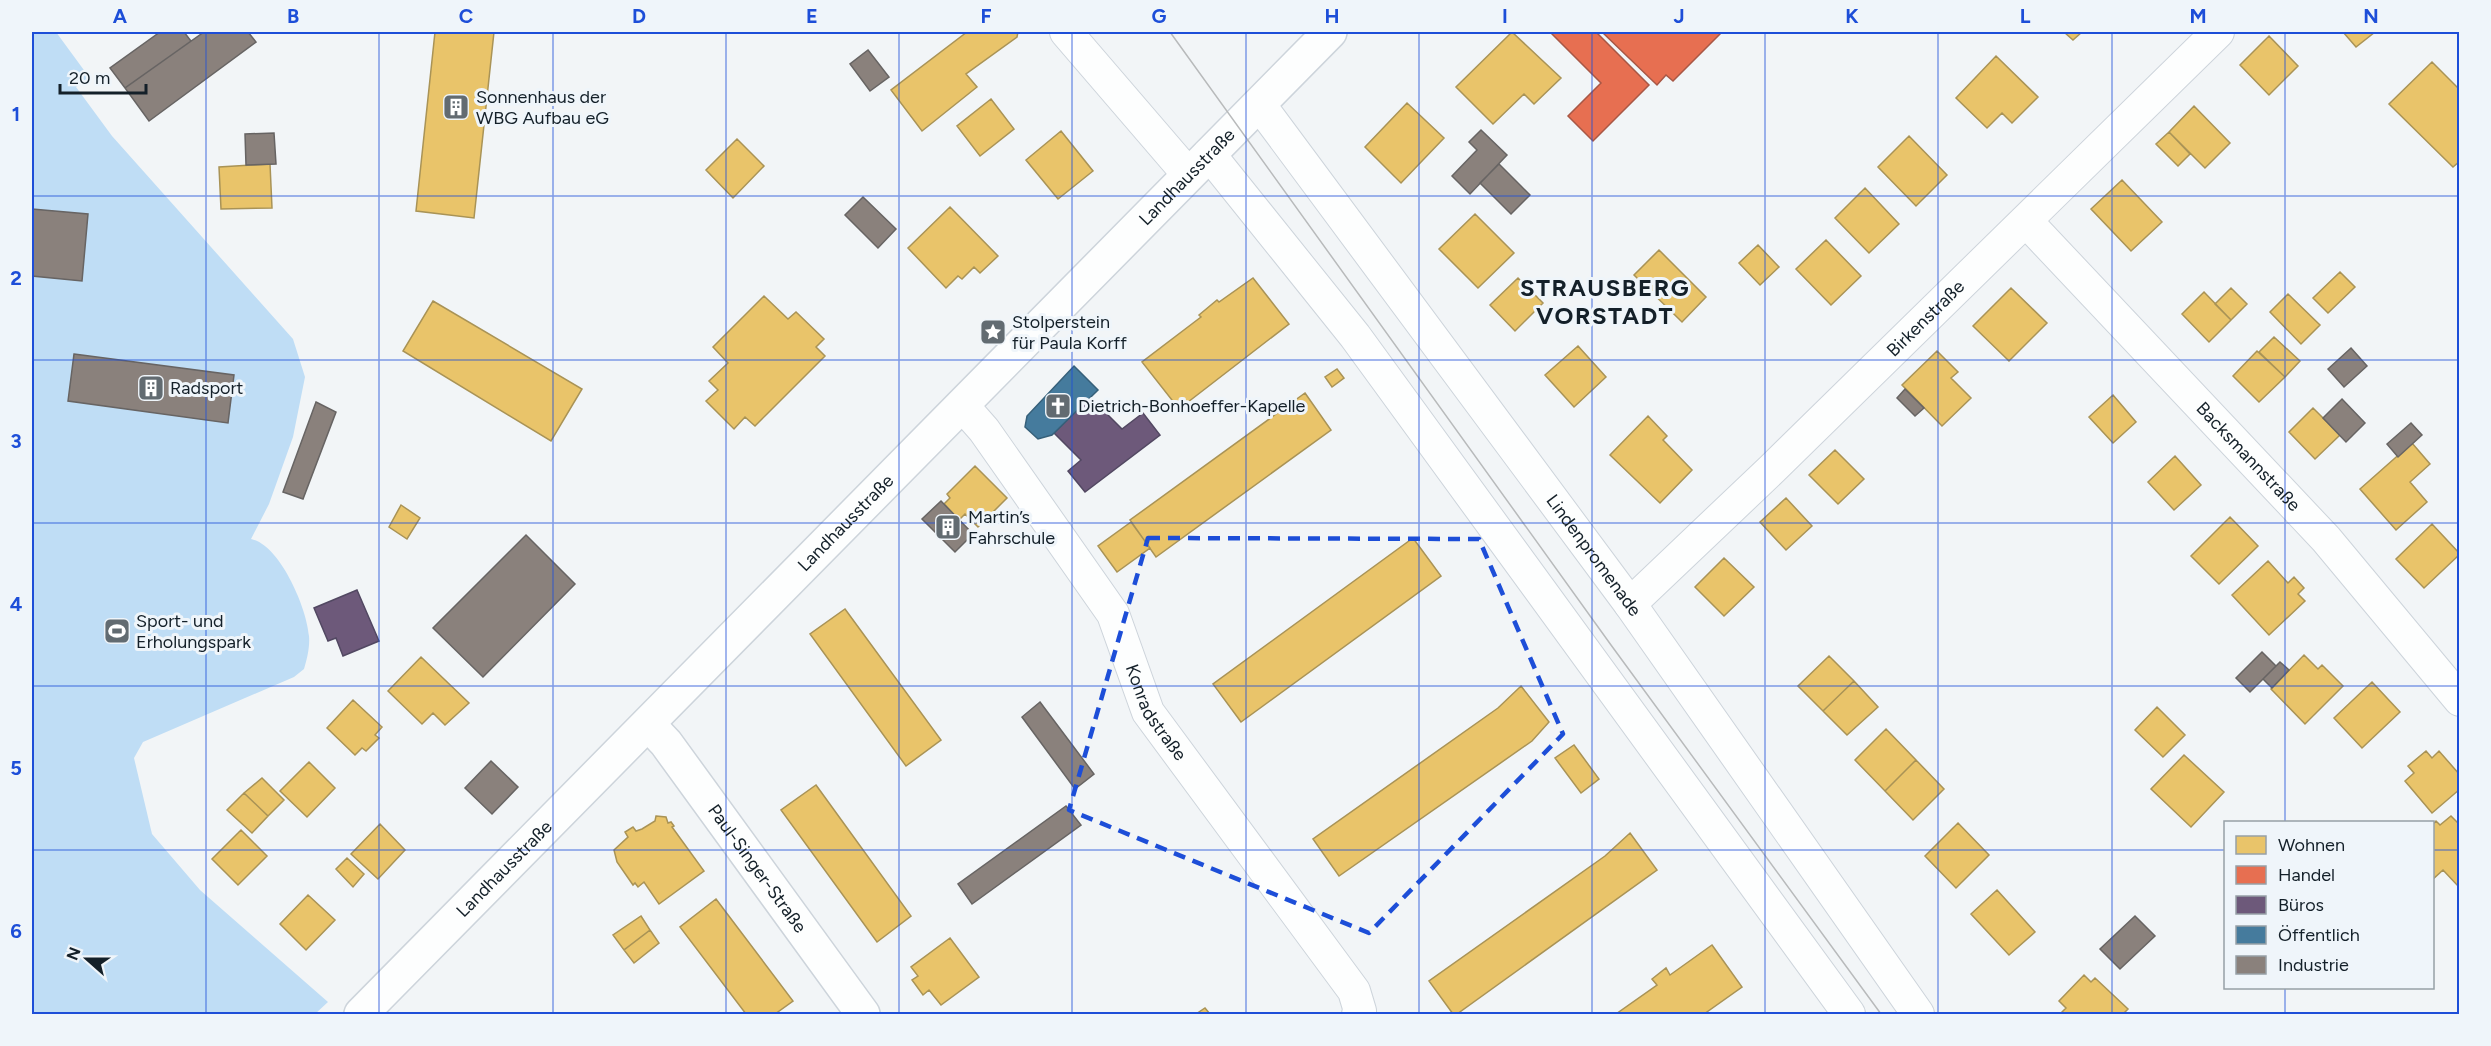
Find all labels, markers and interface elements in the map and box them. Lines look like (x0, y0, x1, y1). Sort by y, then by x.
text: A (113, 4, 128, 28)
text: B (287, 4, 299, 28)
text: C (459, 4, 473, 28)
text: D (632, 4, 646, 28)
text: E (806, 4, 818, 28)
text: F (980, 4, 992, 28)
text: G (1152, 4, 1167, 28)
text: H (1325, 4, 1340, 28)
text: I (1502, 4, 1508, 28)
text: J (1673, 4, 1685, 28)
text: K (1845, 4, 1859, 28)
text: L (2020, 4, 2031, 28)
text: M (2189, 4, 2207, 28)
text: N (2363, 4, 2379, 28)
scale bar (60, 57, 146, 95)
text: 20 m (69, 67, 110, 89)
place label: Sonnenhaus der WBG Aufbau eG (476, 86, 609, 129)
building icon: Sonnenhaus der WBG Aufbau eG (441, 92, 471, 122)
text: 1 (12, 102, 20, 126)
street label: Landhausstraße (1134, 124, 1240, 230)
text: 2 (10, 266, 22, 290)
district label: STRAUSBERG VORSTADT (1520, 273, 1690, 330)
street label: Birkenstraße (1882, 275, 1969, 361)
place label: Stolperstein für Paula Korff (1012, 311, 1127, 354)
place icon: Stolperstein für Paula Korff (978, 317, 1008, 347)
building icon: Radsport (136, 373, 166, 403)
place label: Radsport (170, 377, 244, 399)
church icon: Dietrich-Bonhoeffer-Kapelle (1043, 391, 1073, 421)
place label: Dietrich-Bonhoeffer-Kapelle (1078, 395, 1306, 417)
street label: Backsmannstraße (2192, 397, 2305, 516)
text: 3 (10, 429, 22, 453)
street label: Landhausstraße (793, 470, 898, 576)
street label: Lindenpromenade (1542, 490, 1646, 621)
place label: Martin’s Fahrschule (968, 506, 1055, 549)
building icon: Martin’s Fahrschule (933, 512, 963, 542)
text: 4 (10, 592, 23, 616)
place label: Sport- und Erholungspark (136, 610, 251, 653)
sports icon: Sport- und Erholungspark (102, 616, 132, 646)
street label: Konradstraße (1121, 661, 1191, 765)
text: 5 (10, 756, 22, 780)
street label: Paul-Singer-Straße (703, 800, 811, 937)
street label: Landhausstraße (452, 816, 557, 922)
legend (2224, 821, 2434, 989)
text: Wohnen (2278, 834, 2345, 856)
text: Handel (2278, 864, 2335, 886)
text: Büros (2278, 894, 2324, 916)
text: 6 (10, 919, 22, 943)
text: Öffentlich (2278, 924, 2360, 946)
north arrow (57, 929, 117, 989)
text: N (62, 945, 85, 963)
text: Industrie (2278, 954, 2349, 976)

